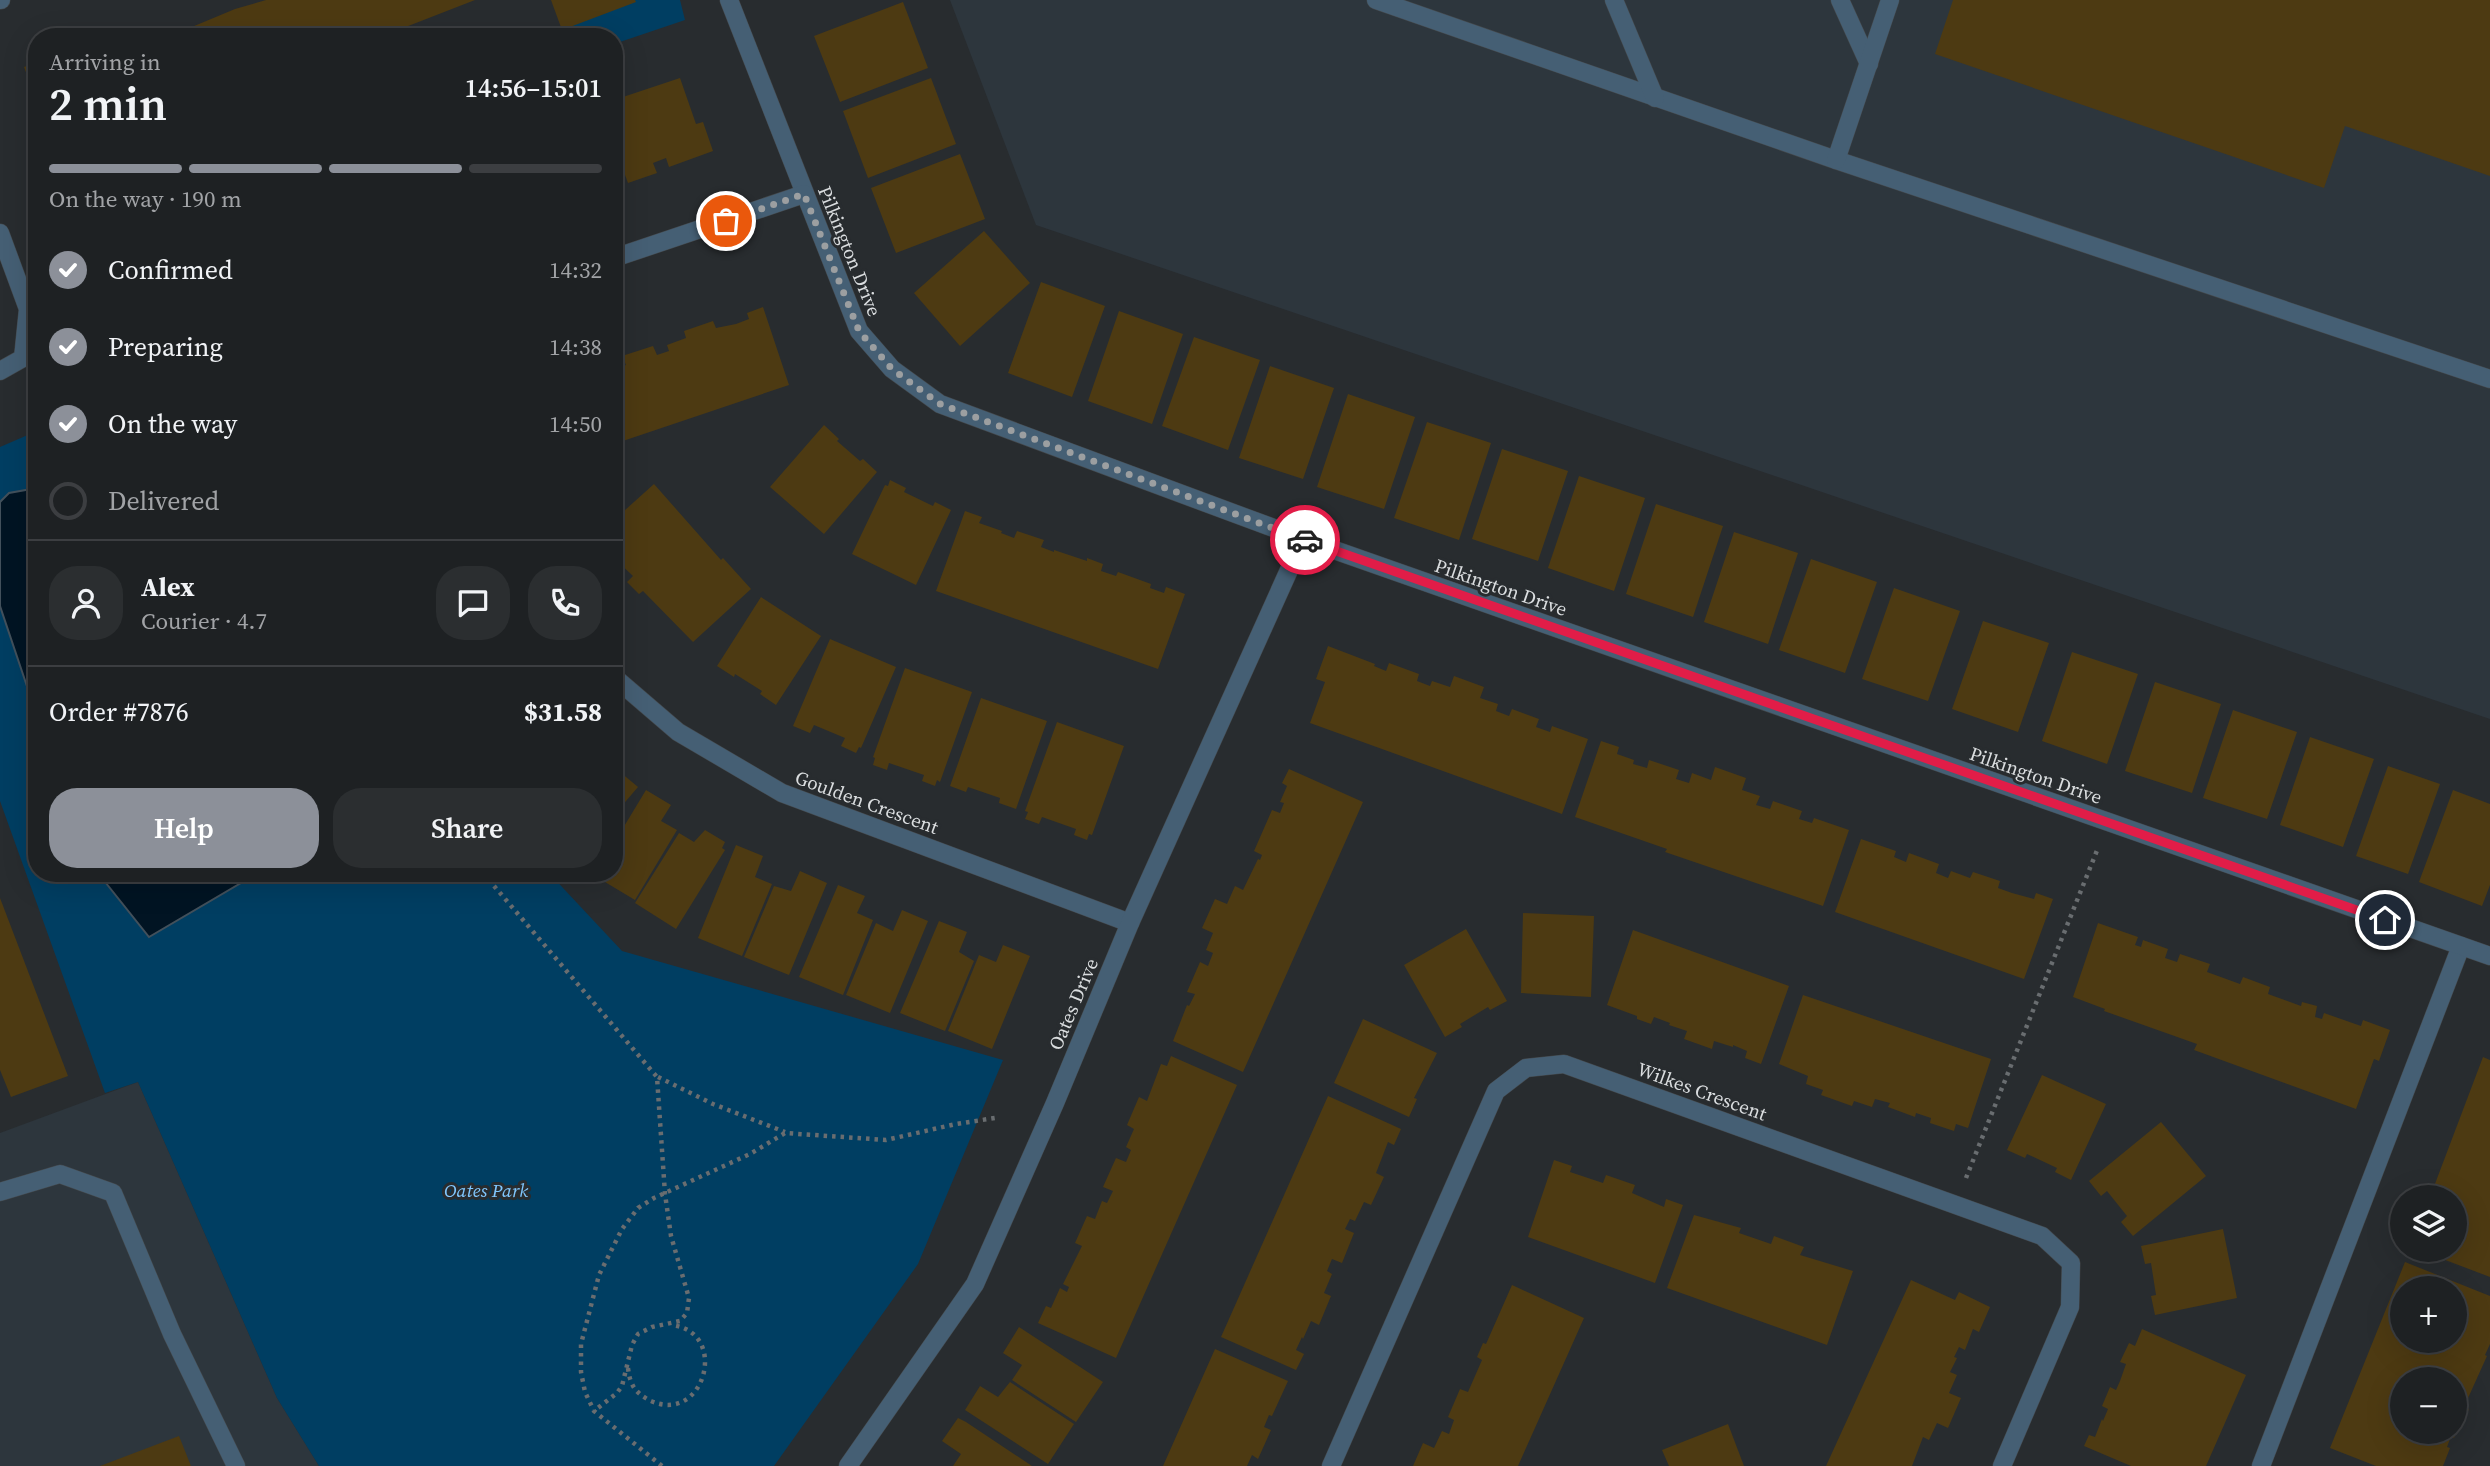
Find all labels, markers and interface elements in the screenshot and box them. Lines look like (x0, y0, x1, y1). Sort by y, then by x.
text: Arriving in (49, 46, 161, 78)
text: 14:56–15:01 (465, 70, 602, 106)
text: 2 min (49, 72, 167, 135)
street label: Pilkington Drive (812, 182, 888, 320)
text: On the way · 190 m (49, 183, 242, 215)
pin (696, 191, 756, 251)
icon: bag (707, 202, 745, 240)
icon: check (49, 251, 87, 289)
text: Confirmed (108, 252, 233, 288)
text: 14:32 (549, 254, 602, 286)
icon: check (49, 328, 87, 366)
text: Preparing (108, 329, 223, 365)
text: 14:38 (549, 331, 602, 363)
icon: check (49, 405, 87, 443)
text: On the way (108, 406, 237, 442)
text: 14:50 (549, 408, 602, 440)
text: Delivered (108, 483, 219, 519)
courier (1270, 505, 1340, 575)
icon: car (1286, 521, 1324, 559)
street label: Pilkington Drive (1431, 552, 1571, 622)
button: person (49, 566, 123, 640)
button: chat (436, 566, 510, 640)
button: phone (528, 566, 602, 640)
text: Alex (141, 569, 195, 605)
text: Courier · 4.7 (141, 605, 267, 637)
text: Order #7876 (49, 694, 189, 730)
text: $31.58 (524, 694, 602, 730)
street label: Pilkington Drive (1966, 740, 2106, 810)
street label: Goulden Crescent (792, 764, 943, 840)
button: Help (49, 788, 319, 868)
button: Share (333, 788, 602, 868)
pin (2355, 890, 2415, 950)
icon: home (2366, 901, 2404, 939)
street label: Oates Drive (1042, 954, 1104, 1054)
street label: Wilkes Crescent (1634, 1056, 1771, 1127)
park label: Oates Park (444, 1177, 528, 1203)
map controls (2390, 1185, 2467, 1444)
button: layers (2390, 1185, 2467, 1262)
button: + (2390, 1276, 2467, 1353)
button: − (2390, 1367, 2467, 1444)

